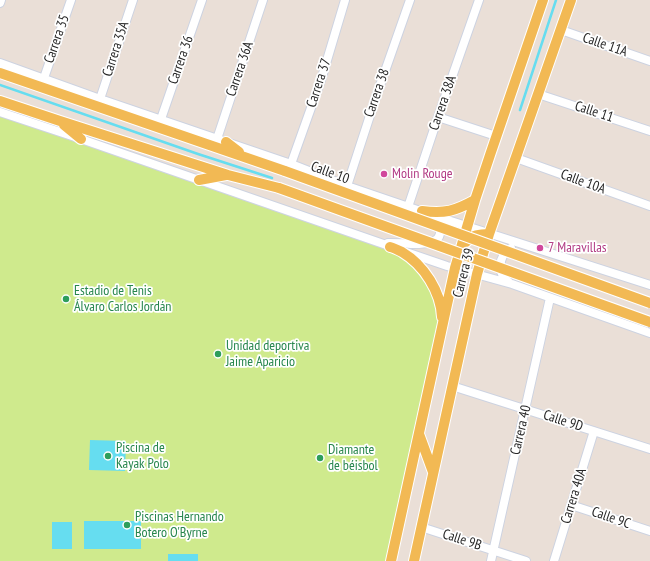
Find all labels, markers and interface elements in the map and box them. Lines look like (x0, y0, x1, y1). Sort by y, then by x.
street label: Carrera 35 (41, 12, 73, 66)
street label: Carrera 35A (99, 19, 133, 79)
street label: Calle 11A (580, 30, 630, 60)
street label: Carrera 36 (165, 33, 197, 87)
street label: Carrera 36A (223, 39, 257, 99)
street label: Carrera 37 (303, 56, 335, 110)
street label: Carrera 38 (361, 66, 393, 120)
street label: Carrera 38A (426, 73, 460, 133)
street label: Calle 11 (573, 98, 615, 126)
street label: Calle 10 (308, 158, 352, 188)
place label: Molin Rouge (392, 166, 453, 182)
street label: Calle 10A (558, 166, 608, 198)
marker: Molin Rouge (379, 169, 389, 179)
place label: 7 Maravillas (548, 240, 607, 256)
marker: 7 Maravillas (535, 243, 545, 253)
street label: Carrera 39 (450, 247, 478, 299)
place label: Estadio de Tenis Álvaro Carlos Jordán (74, 283, 172, 316)
marker: Estadio de Tenis Álvaro Carlos Jordán (61, 294, 71, 304)
place label: Unidad deportiva Jaime Aparicio (226, 338, 309, 370)
marker: Unidad deportiva Jaime Aparicio (213, 349, 223, 359)
street label: Carrera 40 (507, 404, 535, 456)
street label: Calle 9D (541, 407, 585, 435)
place label: Piscina de Kayak Polo (116, 440, 169, 472)
place label: Diamante de béisbol (328, 442, 378, 474)
marker: Piscina de Kayak Polo (103, 451, 113, 461)
marker: Diamante de béisbol (315, 453, 325, 463)
street label: Carrera 40A (558, 466, 590, 526)
street label: Calle 9C (589, 504, 633, 532)
place label: Piscinas Hernando Botero O'Byrne (135, 509, 224, 542)
marker: Piscinas Hernando Botero O'Byrne (122, 520, 132, 530)
street label: Calle 9B (440, 526, 484, 554)

